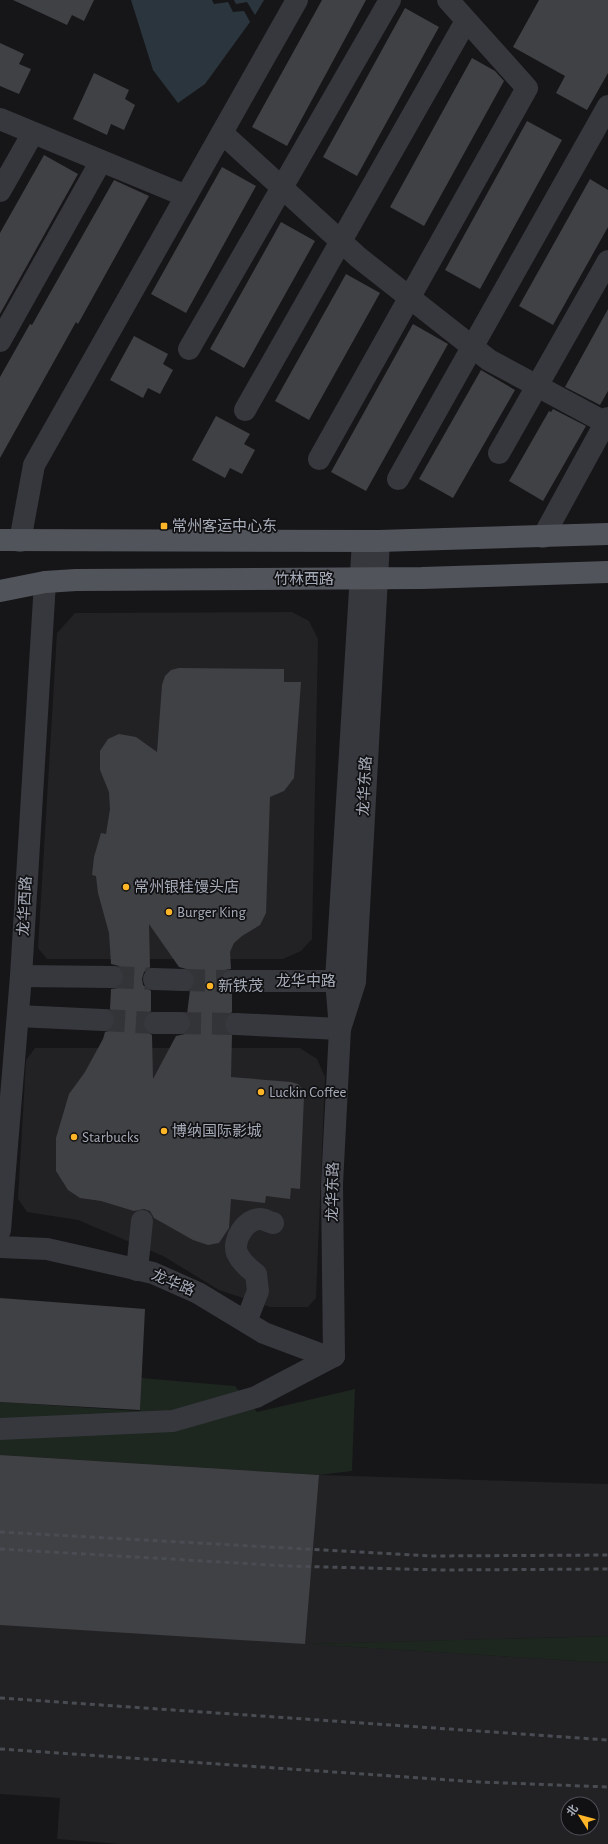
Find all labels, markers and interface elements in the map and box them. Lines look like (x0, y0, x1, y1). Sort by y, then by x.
place label: 常州客运中心东 (172, 517, 277, 534)
marker: 常州客运中心东 (159, 521, 169, 531)
street label: 竹林西路 (274, 571, 334, 587)
street label: 龙华东路 (354, 756, 374, 816)
street label: 龙华西路 (14, 876, 34, 936)
place label: 常州银桂馒头店 (134, 878, 239, 895)
marker: 常州银桂馒头店 (121, 882, 131, 892)
place label: Burger King (177, 905, 247, 920)
marker: Burger King (164, 907, 174, 917)
street label: 龙华中路 (276, 972, 336, 989)
place label: 新铁茂 (218, 978, 263, 994)
marker: 新铁茂 (205, 981, 215, 991)
place label: Luckin Coffee (269, 1085, 347, 1100)
marker: Luckin Coffee (256, 1087, 266, 1097)
place label: 博纳国际影城 (172, 1122, 262, 1139)
marker: 博纳国际影城 (159, 1126, 169, 1136)
place label: Starbucks (82, 1130, 139, 1145)
marker: Starbucks (69, 1132, 79, 1142)
street label: 龙华东路 (323, 1162, 341, 1222)
street label: 龙华路 (149, 1265, 197, 1299)
north arrow (560, 1796, 600, 1836)
text: 北 (565, 1803, 580, 1818)

